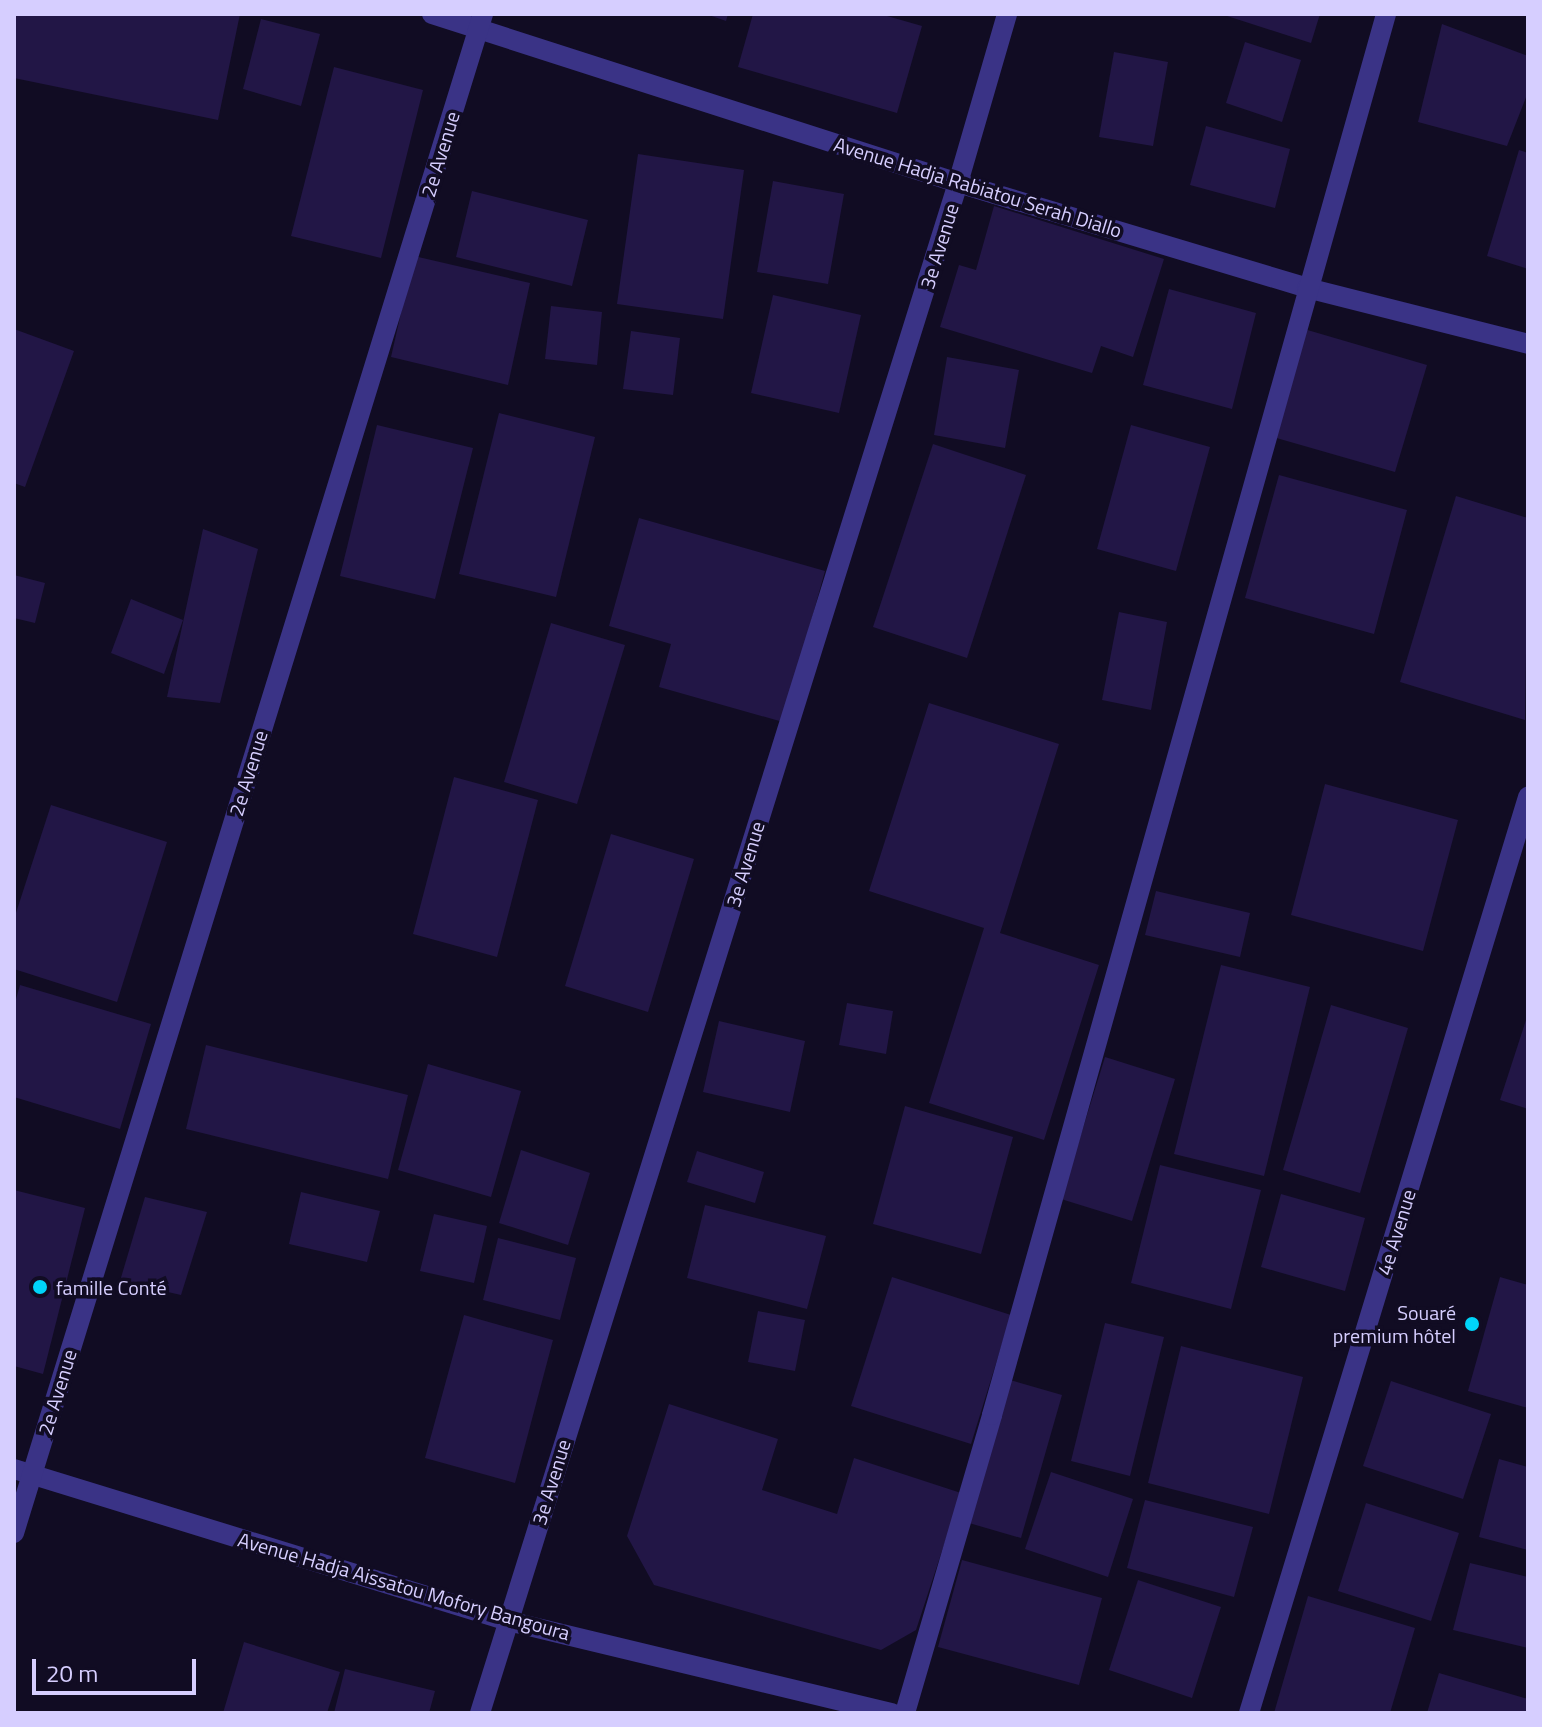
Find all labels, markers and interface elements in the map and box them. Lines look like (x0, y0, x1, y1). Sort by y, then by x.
street label: 2e Avenue (416, 108, 464, 200)
street label: Avenue Hadja Rabiatou Serah Diallo (831, 132, 1125, 242)
street label: 3e Avenue (915, 200, 963, 292)
street label: 2e Avenue (224, 727, 272, 819)
street label: 3e Avenue (721, 818, 769, 910)
street label: 4e Avenue (1372, 1186, 1420, 1278)
place label: famille Conté (56, 1275, 167, 1299)
marker: famille Conté (31, 1278, 49, 1296)
place label: Souaré premium hôtel (1333, 1300, 1456, 1347)
marker: Souaré premium hôtel (1463, 1315, 1481, 1333)
street label: 2e Avenue (33, 1346, 81, 1438)
street label: 3e Avenue (527, 1436, 575, 1528)
street label: Avenue Hadja Aissatou Mofory Bangoura (235, 1527, 573, 1645)
scale bar (36, 1643, 200, 1693)
text: 20 m (46, 1655, 98, 1691)

